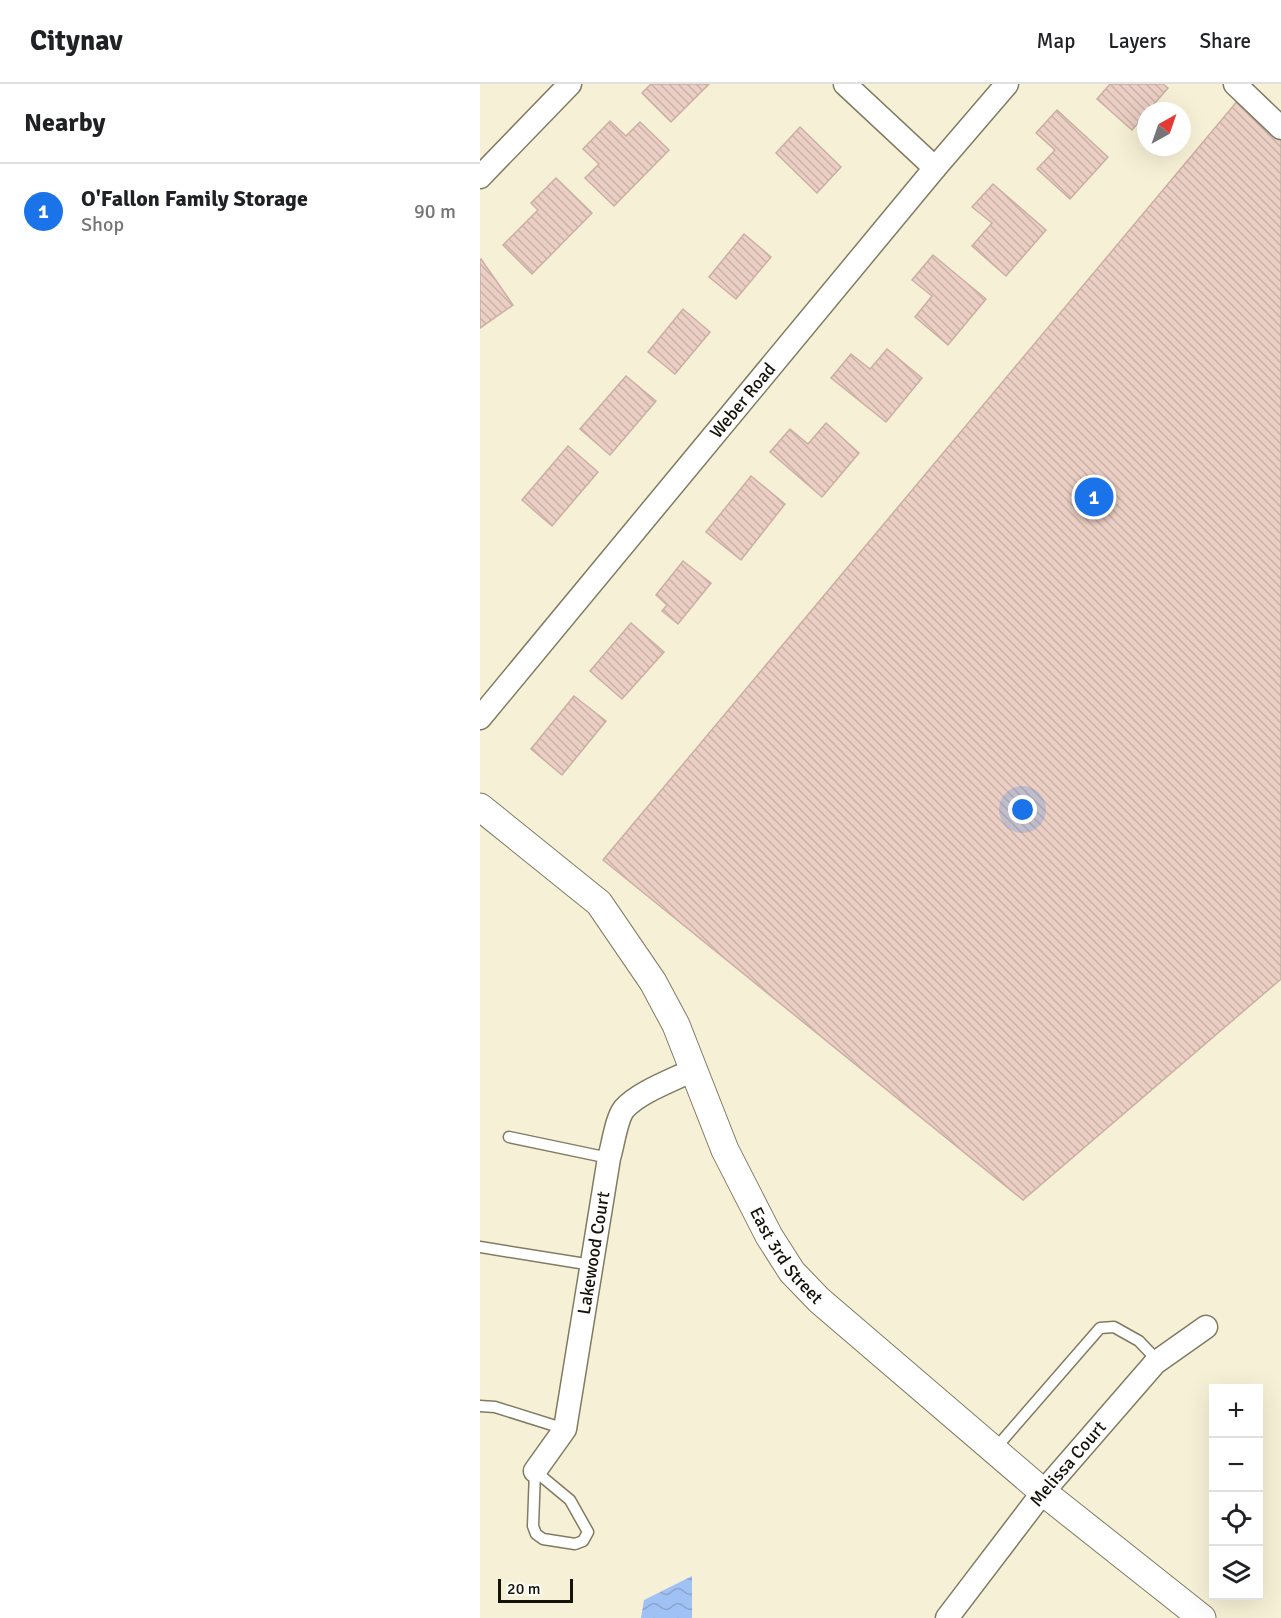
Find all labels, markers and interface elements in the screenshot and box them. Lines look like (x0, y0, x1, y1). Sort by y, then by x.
text: Citynav (30, 24, 123, 58)
text: Map (1037, 28, 1075, 54)
text: Layers (1108, 28, 1166, 54)
text: Share (1199, 28, 1251, 54)
north arrow (1137, 102, 1191, 156)
text: Nearby (24, 107, 105, 139)
text: O'Fallon Family Storage (81, 185, 308, 212)
text: 1 (38, 199, 49, 224)
text: 90 m (414, 199, 456, 224)
text: Shop (81, 212, 124, 237)
street label: Weber Road (705, 358, 780, 443)
pin: 1 (1074, 474, 1114, 520)
your location (1008, 795, 1037, 824)
street label: Lakewood Court (573, 1190, 614, 1316)
street label: East 3rd Street (745, 1203, 828, 1308)
map controls (1209, 1384, 1263, 1600)
button: + (1209, 1384, 1263, 1438)
street label: Melissa Court (1025, 1416, 1111, 1511)
button: − (1209, 1438, 1263, 1492)
button: locate (1209, 1492, 1263, 1546)
button: layers (1209, 1546, 1263, 1600)
scale bar (498, 1576, 573, 1604)
text: 20 m (507, 1579, 541, 1599)

